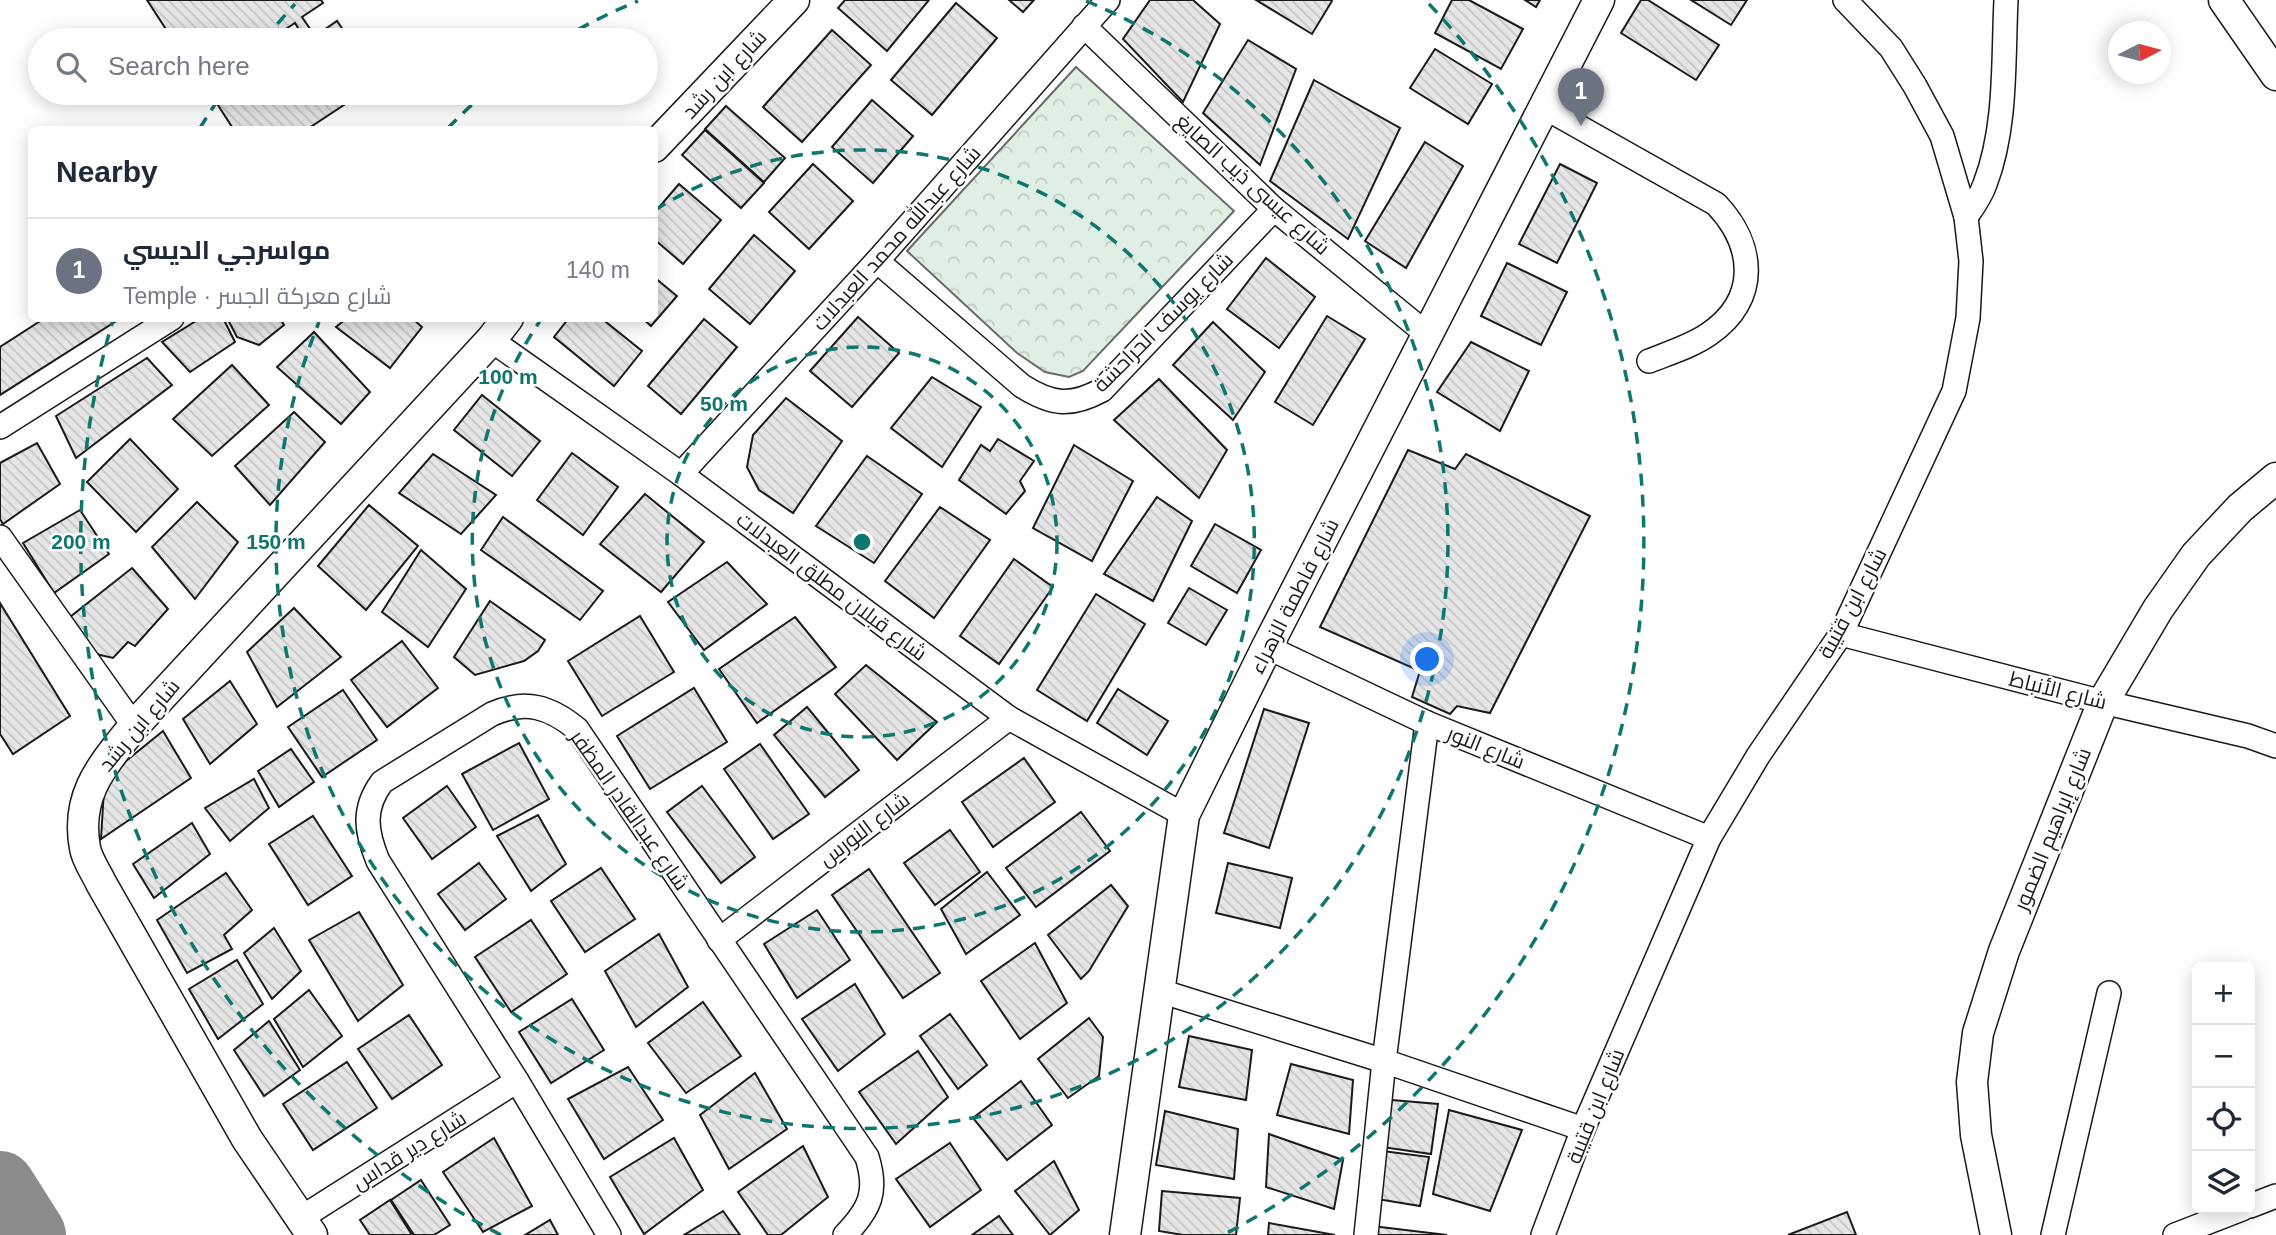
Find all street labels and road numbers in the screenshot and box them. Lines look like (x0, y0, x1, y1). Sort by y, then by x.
street label: شارع ابن رشد (677, 25, 773, 125)
street label: شارع عيسى ذيب الصايغ (1169, 109, 1335, 261)
street label: شارع عبدالله محمد العبدلات (806, 140, 987, 337)
street label: شارع يوسف الحراحشة (1089, 248, 1240, 399)
street label: شارع قبلان مطلق العبدلات (731, 507, 932, 667)
street label: شارع فاطمة الزهراء (1245, 515, 1346, 679)
street label: شارع ابن قتيبة (1813, 544, 1893, 664)
street label: شارع الأنباط (2006, 667, 2109, 716)
street label: شارع ابن رشد (94, 675, 186, 777)
street label: شارع النور (1442, 721, 1528, 776)
street label: شارع عبدالقادر المظفر (563, 725, 694, 896)
street label: شارع إبراهيم الضمور (2008, 744, 2098, 916)
street label: شارع النورس (814, 788, 916, 873)
street label: شارع ابن قتيبة (1562, 1045, 1631, 1168)
street label: شارع دير قداس (348, 1106, 472, 1197)

